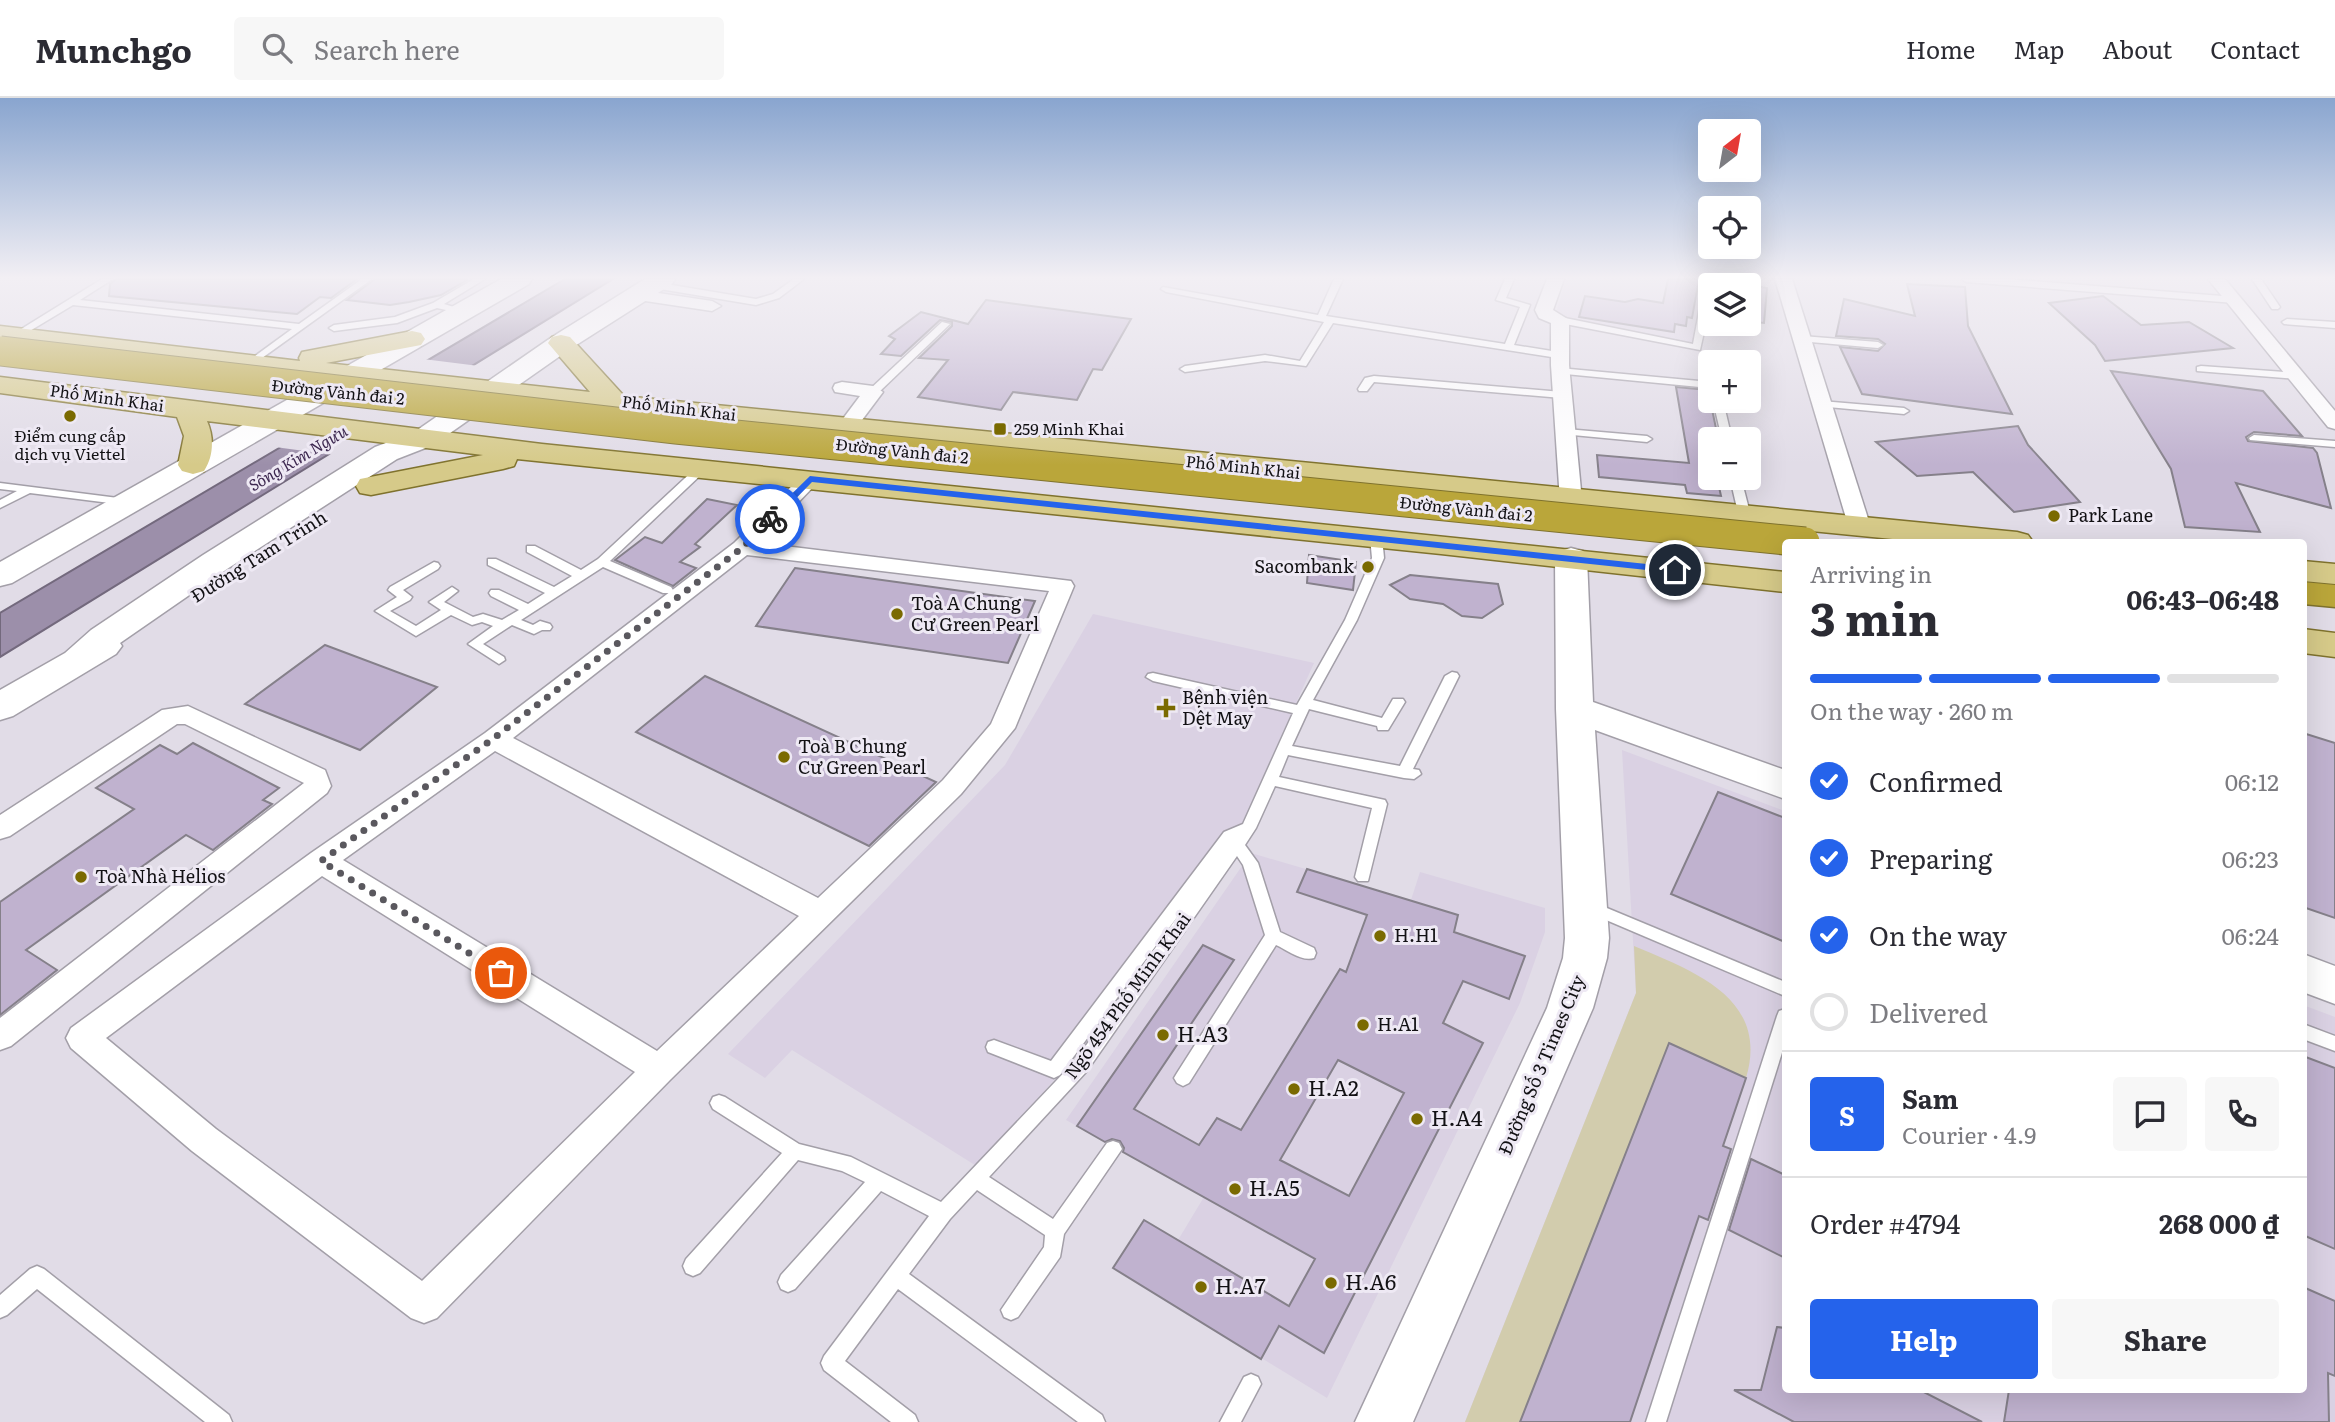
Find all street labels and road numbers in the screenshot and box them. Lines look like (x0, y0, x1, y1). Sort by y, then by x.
street label: Đường Vành đai 2 (270, 372, 406, 410)
street label: Phố Minh Khai (49, 377, 166, 417)
street label: Phố Minh Khai (621, 388, 738, 426)
street label: Đường Vành đai 2 (834, 431, 970, 469)
street label: Phố Minh Khai (1185, 448, 1302, 484)
street label: Đường Vành đai 2 (1398, 489, 1534, 527)
street label: Đường Tam Trinh (185, 503, 331, 608)
street label: Ngõ 454 Phố Minh Khai (1057, 906, 1196, 1084)
street label: Đường Số 3 Times City (1490, 970, 1591, 1159)

